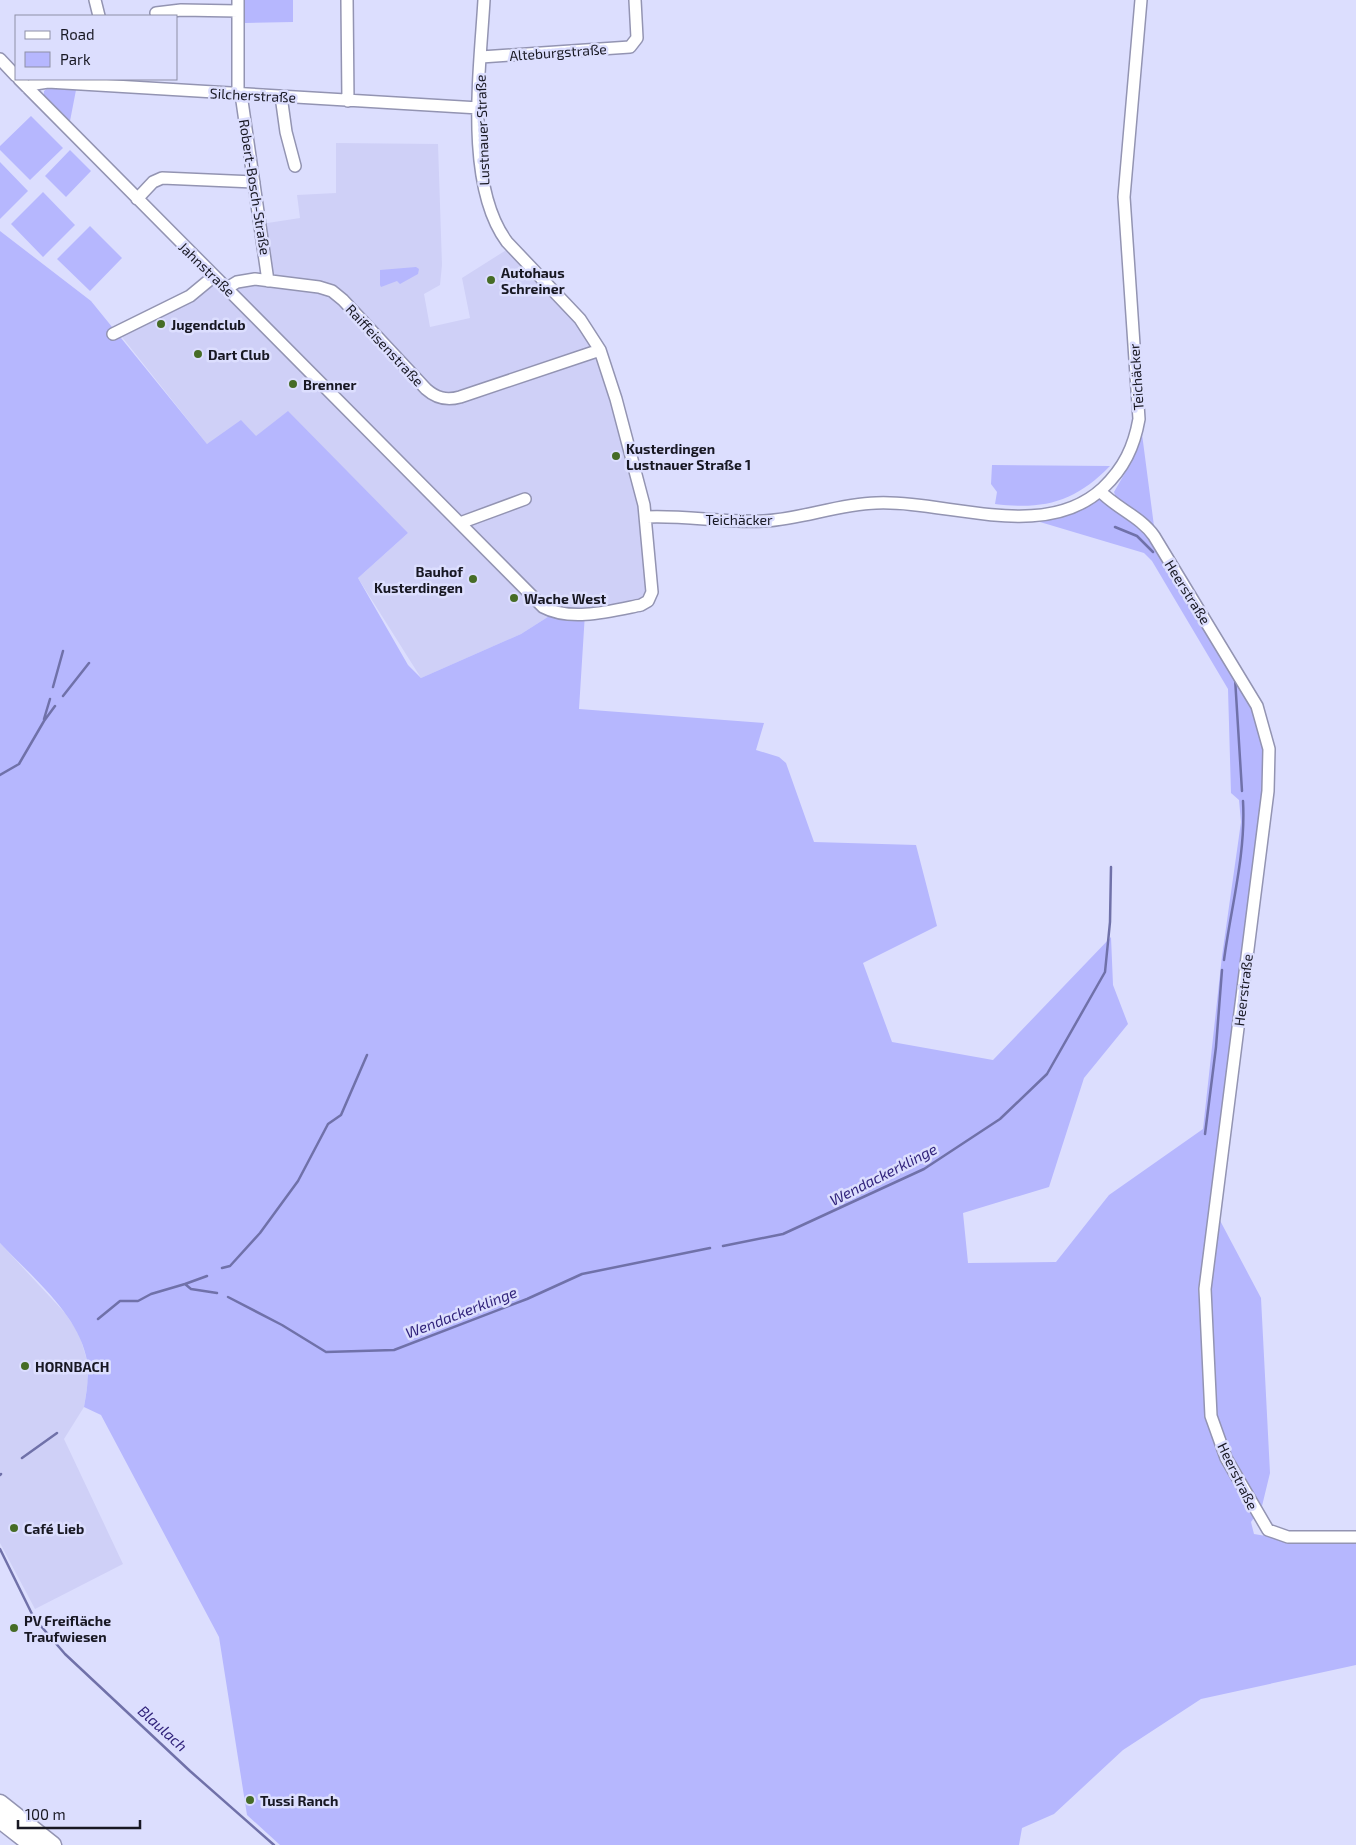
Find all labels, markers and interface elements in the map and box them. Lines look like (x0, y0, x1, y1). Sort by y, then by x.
legend (15, 15, 178, 80)
text: Road (60, 25, 95, 43)
street label: Alteburgstraße (509, 40, 607, 64)
text: Park (60, 50, 91, 68)
street label: Lustnauer Straße (472, 74, 492, 186)
street label: Silcherstraße (209, 84, 297, 106)
street label: Robert-Bosch-Straße (236, 118, 274, 256)
street label: Jahnstraße (175, 238, 239, 300)
place label: Autohaus Schreiner (501, 264, 565, 297)
marker: Autohaus Schreiner (485, 274, 497, 286)
street label: Raiffeisenstraße (343, 300, 427, 390)
place label: Jugendclub (171, 316, 246, 333)
marker: Jugendclub (155, 318, 167, 330)
street label: Teichäcker (1125, 343, 1147, 411)
place label: Dart Club (208, 346, 270, 363)
marker: Dart Club (192, 348, 204, 360)
place label: Brenner (303, 376, 356, 393)
marker: Brenner (287, 378, 299, 390)
place label: Kusterdingen Lustnauer Straße 1 (626, 440, 751, 473)
marker: Kusterdingen Lustnauer Straße 1 (610, 450, 622, 462)
street label: Teichäcker (705, 511, 773, 528)
street label: Heerstraße (1162, 557, 1214, 627)
place label: Bauhof Kusterdingen (374, 563, 463, 596)
marker: Bauhof Kusterdingen (467, 573, 479, 585)
place label: Wache West (524, 590, 607, 607)
marker: Wache West (508, 592, 520, 604)
street label: Heerstraße (1230, 953, 1256, 1027)
water label: Wendackerklinge (826, 1139, 940, 1209)
water label: Wendackerklinge (403, 1282, 519, 1342)
place label: HORNBACH (35, 1358, 109, 1375)
marker: HORNBACH (19, 1360, 31, 1372)
street label: Heerstraße (1214, 1440, 1262, 1512)
place label: Café Lieb (24, 1520, 84, 1537)
marker: Café Lieb (8, 1522, 20, 1534)
place label: PV Freifläche Traufwiesen (24, 1612, 111, 1645)
marker: PV Freifläche Traufwiesen (8, 1622, 20, 1634)
water label: Blaulach (135, 1701, 191, 1755)
place label: Tussi Ranch (260, 1792, 338, 1809)
marker: Tussi Ranch (244, 1794, 256, 1806)
scale bar (18, 1798, 140, 1830)
text: 100 m (25, 1805, 66, 1823)

